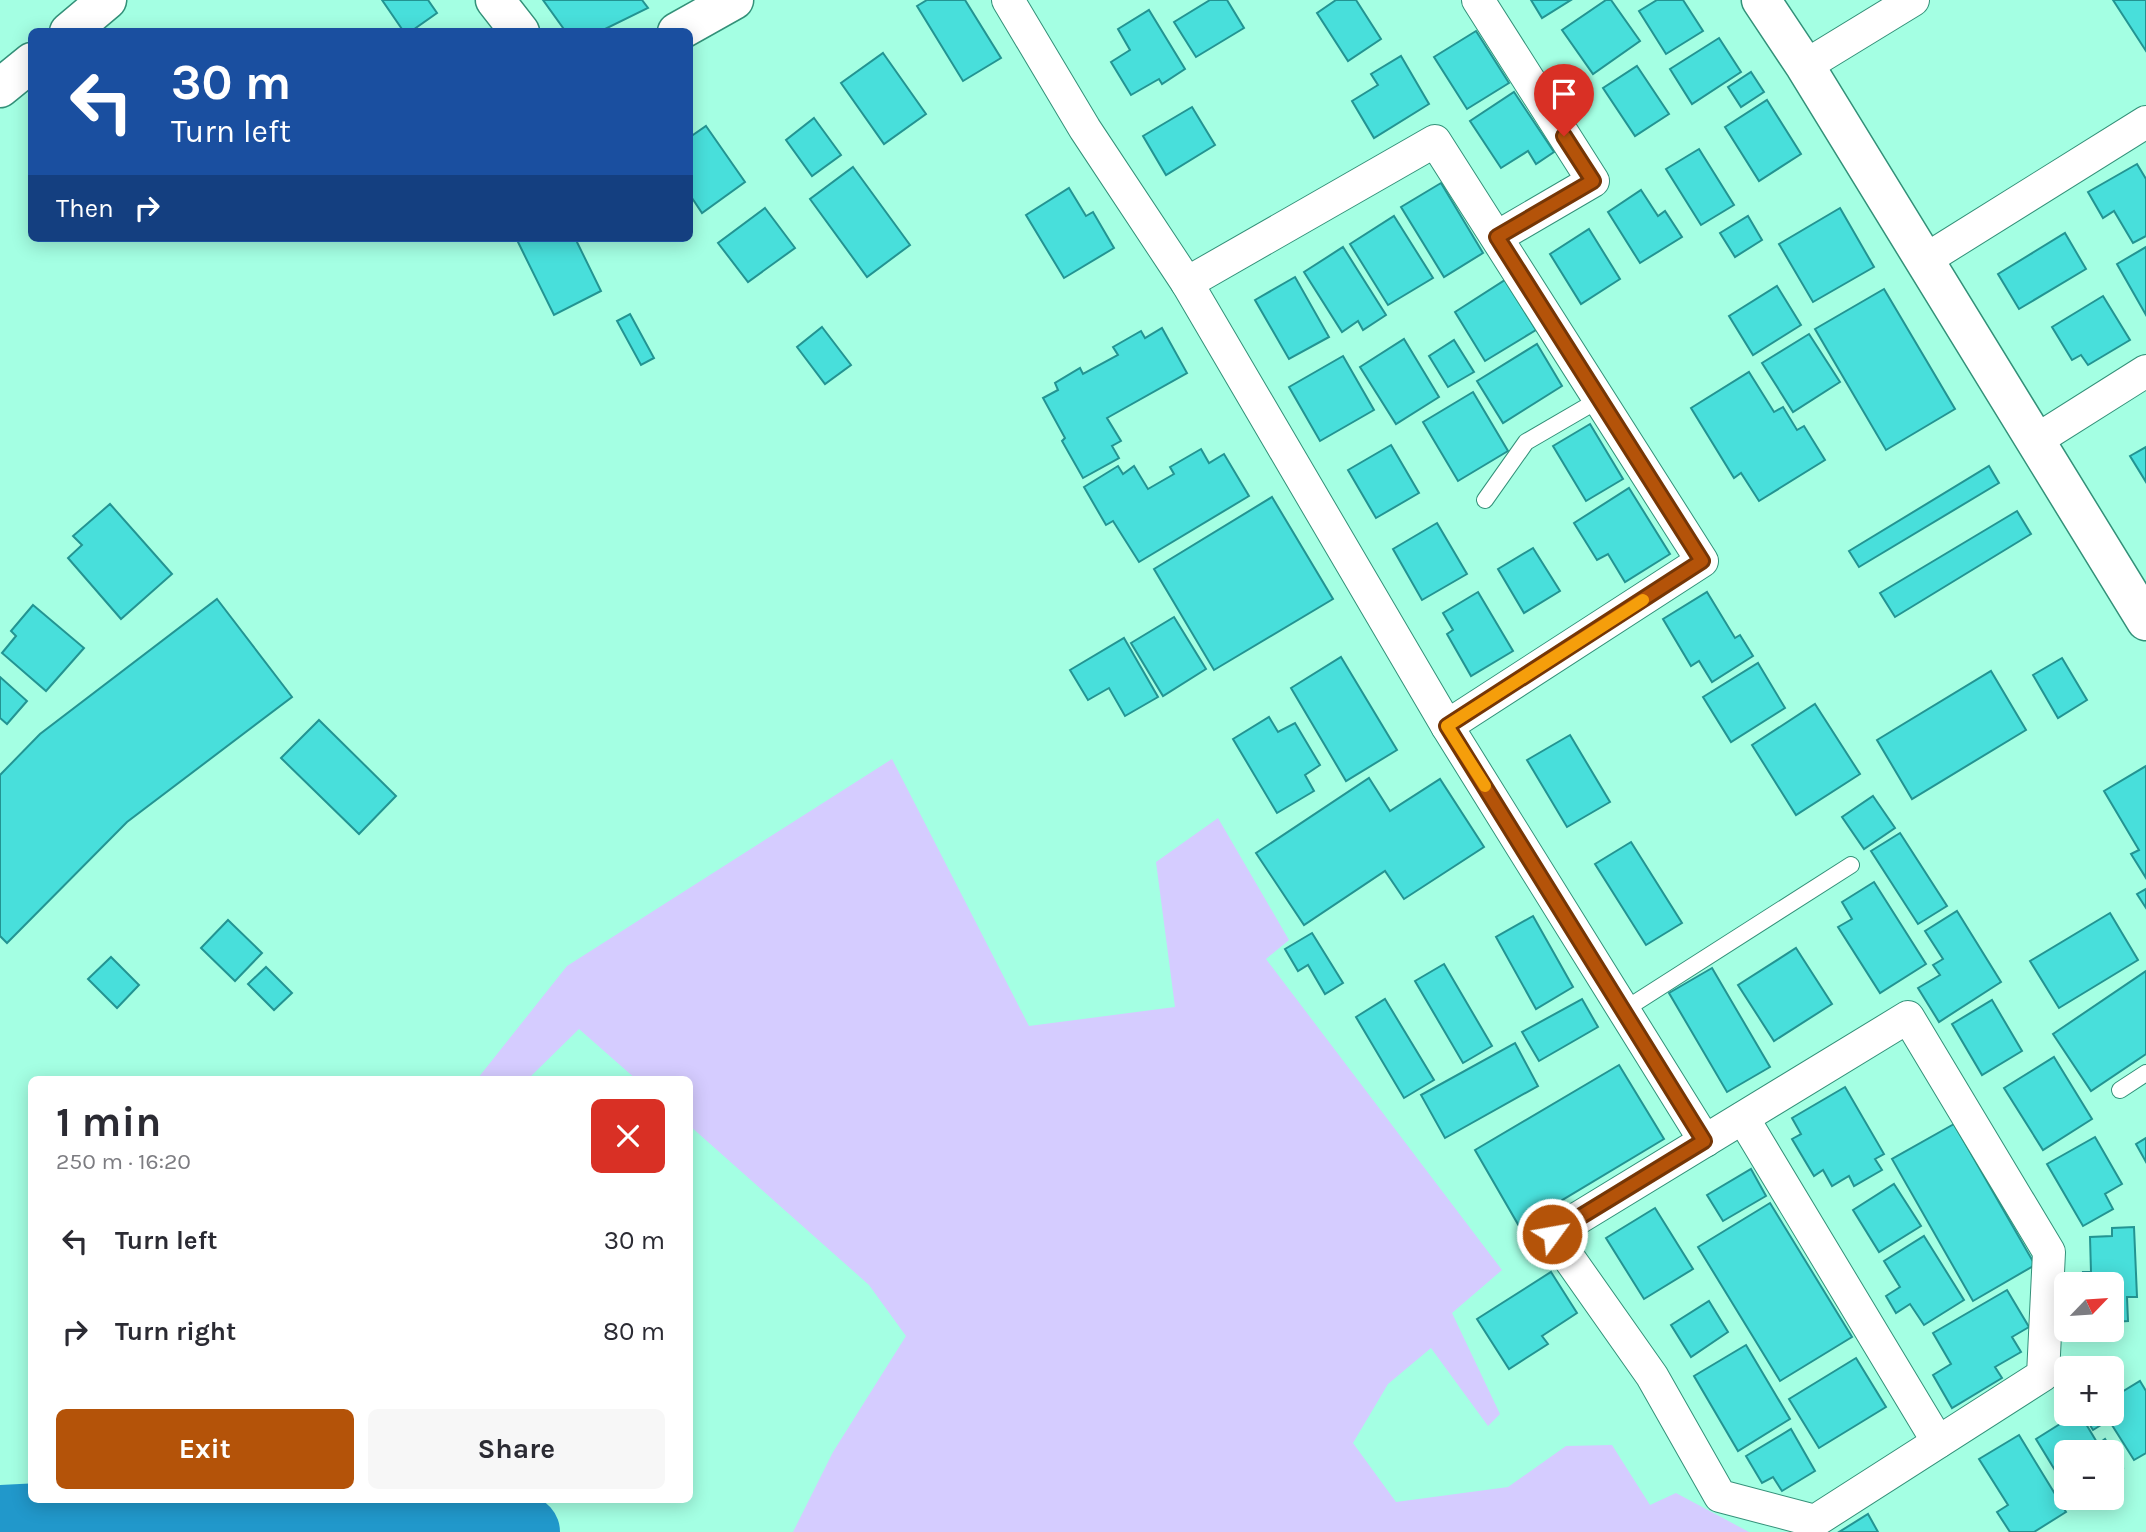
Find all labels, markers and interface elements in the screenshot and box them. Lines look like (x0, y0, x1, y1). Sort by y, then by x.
text: 30 m (171, 54, 291, 111)
icon: left (56, 56, 147, 147)
pin (1534, 64, 1594, 136)
icon: arrive (1545, 75, 1583, 113)
text: Turn left (171, 113, 291, 150)
icon: right (128, 189, 166, 227)
text: Then (56, 193, 114, 224)
text: 1 min (56, 1097, 161, 1147)
button: close (591, 1099, 665, 1173)
text: 250 m · 16:20 (56, 1148, 191, 1175)
position arrow (1515, 1197, 1589, 1271)
icon: left (56, 1222, 94, 1260)
text: Turn left (115, 1225, 217, 1256)
text: 30 m (604, 1225, 665, 1256)
north arrow (2054, 1272, 2124, 1342)
map controls (2054, 1272, 2124, 1510)
icon: right (56, 1313, 94, 1351)
text: Turn right (115, 1316, 236, 1347)
text: 80 m (603, 1316, 665, 1347)
button: + (2054, 1356, 2124, 1426)
button: Exit (56, 1409, 354, 1489)
button: Share (368, 1409, 665, 1489)
button: − (2054, 1440, 2124, 1510)

